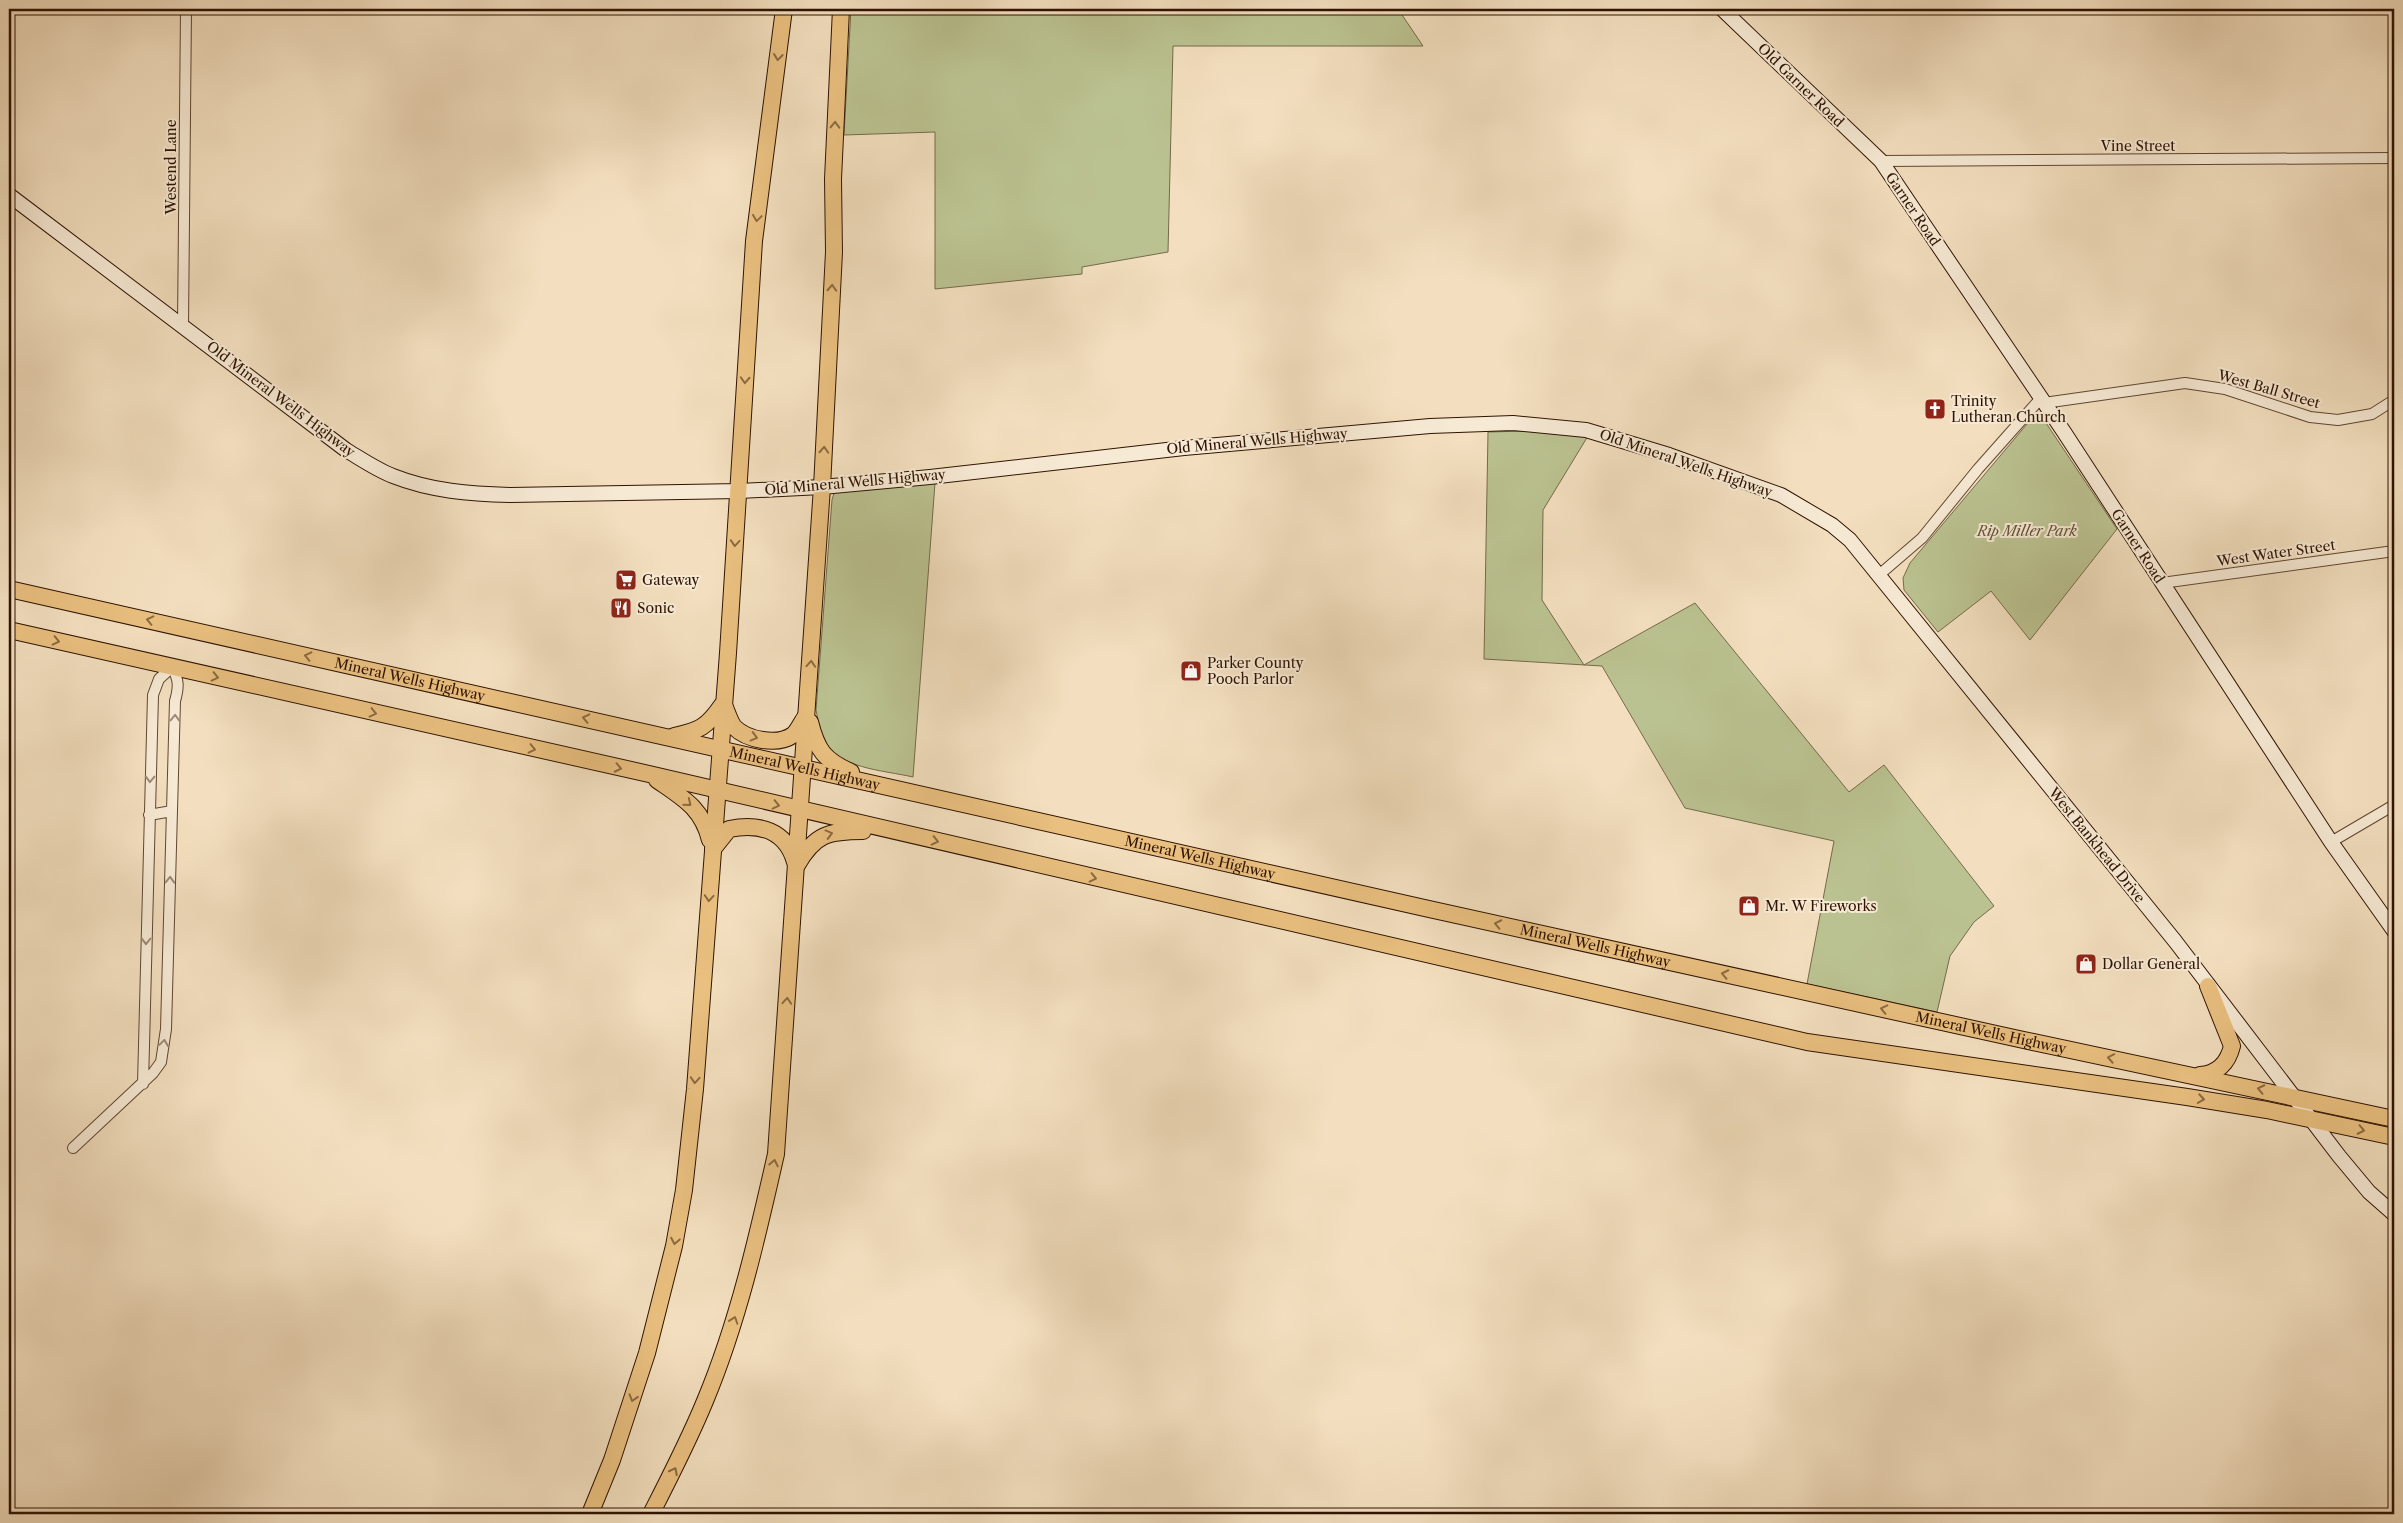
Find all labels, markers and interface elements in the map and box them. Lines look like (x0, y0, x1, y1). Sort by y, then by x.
street label: Old Garner Road (1754, 39, 1848, 131)
one-way arrow (773, 53, 784, 61)
street label: Westend Lane (162, 119, 180, 215)
one-way arrow (830, 121, 841, 129)
street label: Vine Street (2100, 137, 2175, 155)
street label: Garner Road (1882, 169, 1945, 250)
one-way arrow (752, 215, 763, 223)
one-way arrow (827, 283, 838, 291)
street label: Old Mineral Wells Highway (203, 337, 359, 461)
street label: West Ball Street (2215, 366, 2322, 412)
one-way arrow (739, 377, 750, 385)
place label: Trinity Lutheran Church (1951, 392, 2066, 426)
church icon: Trinity Lutheran Church (1923, 397, 1947, 421)
street label: Old Mineral Wells Highway (1166, 424, 1348, 458)
street label: Old Mineral Wells Highway (1597, 425, 1775, 501)
one-way arrow (819, 446, 830, 454)
street label: Old Mineral Wells Highway (764, 465, 946, 499)
street label: Garner Road (2107, 505, 2169, 587)
park label: Rip Miller Park (1976, 522, 2078, 540)
street label: West Water Street (2215, 536, 2336, 570)
one-way arrow (730, 539, 741, 547)
supermarket icon: Gateway (614, 568, 638, 592)
place label: Gateway (642, 571, 699, 589)
restaurant icon: Sonic (609, 596, 633, 620)
place label: Sonic (637, 599, 674, 617)
one-way arrow (145, 616, 154, 626)
one-way arrow (52, 635, 61, 646)
one-way arrow (304, 651, 313, 662)
street label: Mineral Wells Highway (333, 654, 487, 705)
place label: Parker County Pooch Parlor (1207, 654, 1304, 688)
shop icon: Parker County Pooch Parlor (1179, 659, 1203, 683)
one-way arrow (805, 660, 816, 668)
one-way arrow (210, 671, 219, 682)
one-way arrow (369, 707, 378, 718)
one-way arrow (169, 714, 180, 722)
one-way arrow (582, 714, 591, 724)
one-way arrow (750, 731, 758, 742)
one-way arrow (527, 743, 536, 754)
street label: Mineral Wells Highway (728, 743, 882, 794)
one-way arrow (614, 762, 622, 773)
one-way arrow (145, 775, 156, 783)
street label: West Bankhead Drive (2044, 783, 2149, 906)
one-way arrow (682, 798, 691, 806)
one-way arrow (772, 799, 781, 810)
one-way arrow (824, 829, 833, 839)
street label: Mineral Wells Highway (1123, 832, 1277, 883)
one-way arrow (930, 835, 939, 846)
one-way arrow (1088, 872, 1097, 883)
one-way arrow (165, 876, 175, 884)
shop icon: Mr. W Fireworks (1737, 894, 1761, 918)
one-way arrow (704, 895, 715, 903)
place label: Mr. W Fireworks (1765, 897, 1877, 915)
one-way arrow (1494, 919, 1503, 930)
street label: Mineral Wells Highway (1518, 920, 1673, 971)
one-way arrow (141, 938, 151, 945)
shop icon: Dollar General (2074, 952, 2098, 976)
place label: Dollar General (2102, 955, 2200, 973)
one-way arrow (1721, 969, 1730, 980)
one-way arrow (781, 997, 792, 1005)
one-way arrow (1880, 1004, 1888, 1015)
street label: Mineral Wells Highway (1914, 1007, 2068, 1058)
one-way arrow (158, 1038, 169, 1046)
one-way arrow (2107, 1053, 2116, 1064)
one-way arrow (690, 1076, 701, 1084)
one-way arrow (2257, 1084, 2266, 1095)
one-way arrow (2197, 1093, 2205, 1104)
one-way arrow (2356, 1124, 2365, 1135)
one-way arrow (768, 1158, 779, 1167)
one-way arrow (670, 1236, 680, 1245)
one-way arrow (728, 1316, 738, 1325)
one-way arrow (628, 1393, 638, 1401)
one-way arrow (667, 1467, 677, 1476)

